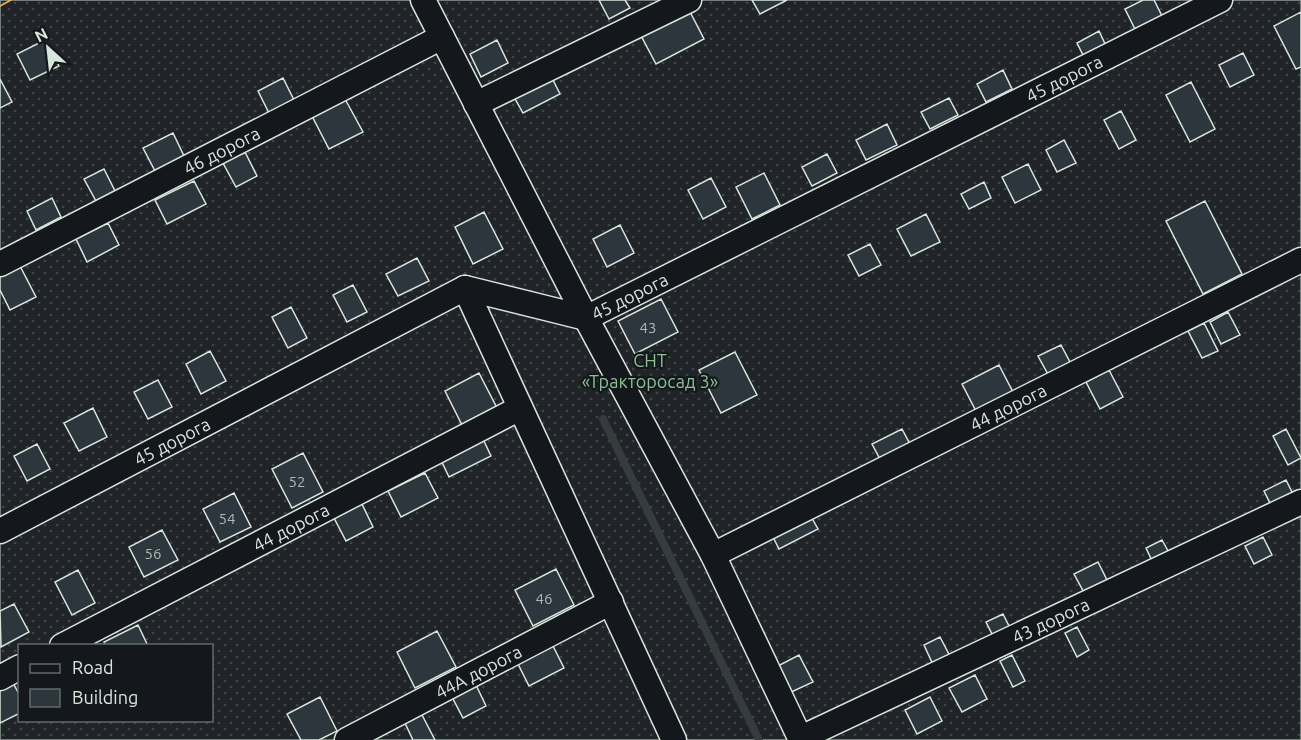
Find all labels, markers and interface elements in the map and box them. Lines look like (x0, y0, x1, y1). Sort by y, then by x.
north arrow (18, 18, 78, 78)
text: N (32, 24, 51, 45)
street label: 45 дорога (1022, 51, 1106, 106)
street label: 46 дорога (180, 122, 263, 178)
street label: 45 дорога (588, 269, 671, 324)
house number: 43 (640, 319, 656, 336)
park label: СНТ «Тракторосад 3» (582, 350, 718, 391)
street label: 44 дорога (966, 379, 1050, 435)
street label: 45 дорога (130, 413, 213, 469)
house number: 52 (289, 473, 305, 490)
street label: 44 дорога (249, 499, 332, 555)
house number: 54 (219, 510, 235, 527)
house number: 56 (145, 545, 161, 562)
house number: 46 (536, 590, 552, 607)
street label: 43 дорога (1009, 593, 1092, 647)
street label: 44А дорога (432, 641, 525, 702)
legend (18, 644, 213, 722)
text: Road (72, 657, 114, 677)
text: Building (72, 687, 138, 707)

